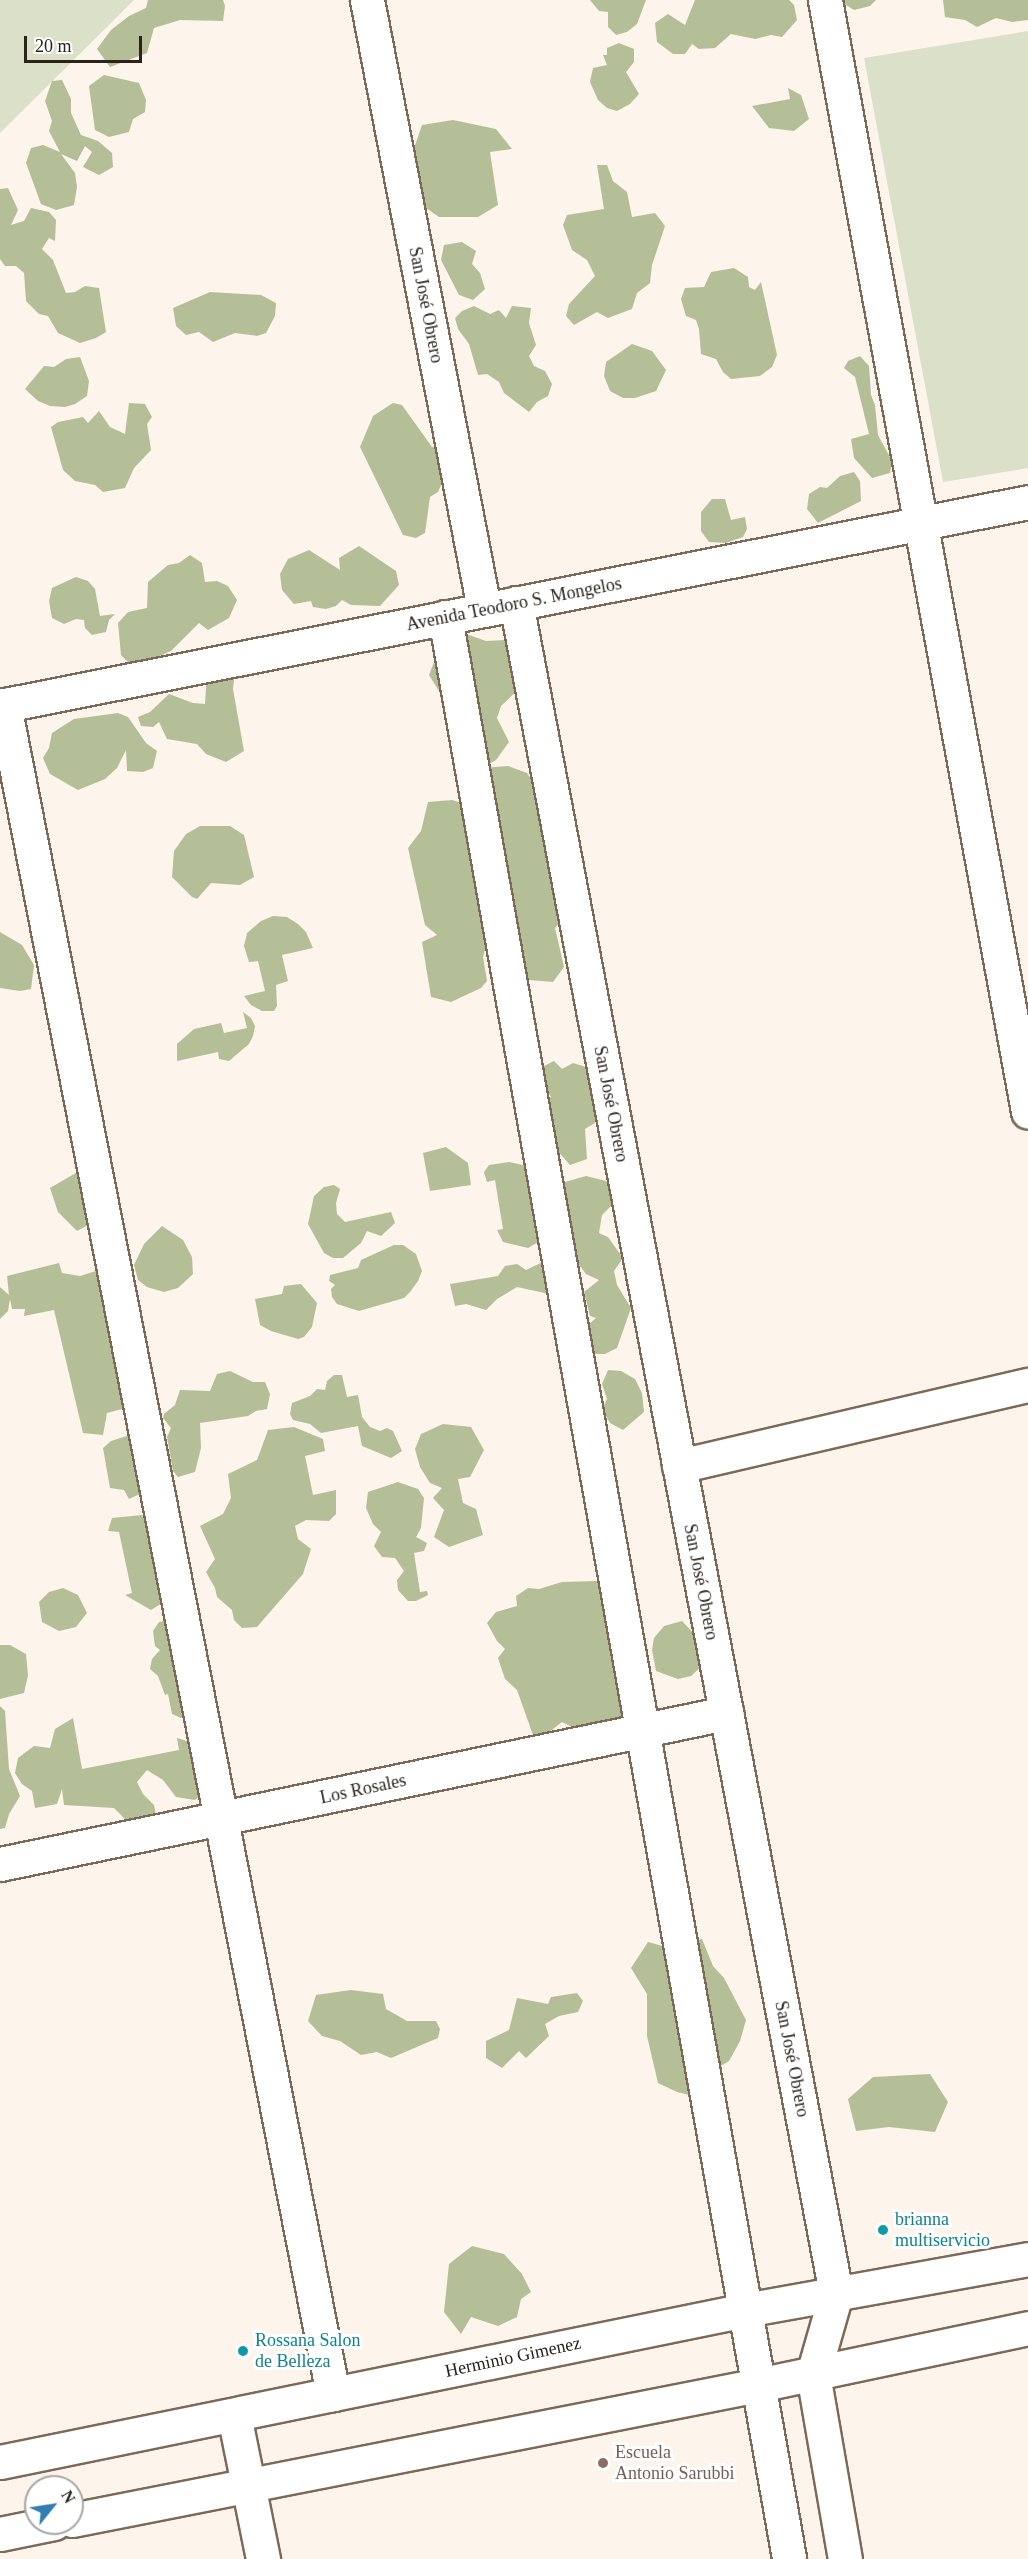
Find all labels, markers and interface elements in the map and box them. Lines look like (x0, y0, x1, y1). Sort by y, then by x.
scale bar (27, 24, 146, 62)
text: 20 m (35, 36, 72, 56)
street label: San José Obrero (404, 245, 448, 365)
street label: Avenida Teodoro S. Mongelos (404, 572, 624, 636)
street label: San José Obrero (589, 1044, 633, 1164)
street label: San José Obrero (679, 1522, 723, 1642)
street label: Los Rosales (318, 1769, 408, 1809)
street label: San José Obrero (770, 1999, 814, 2119)
place label: brianna multiservicio (895, 2209, 990, 2252)
marker: brianna multiservicio (876, 2223, 890, 2237)
place label: Rossana Salon de Belleza (255, 2330, 360, 2372)
street label: Herminio Gimenez (443, 2332, 583, 2382)
marker: Rossana Salon de Belleza (236, 2344, 250, 2358)
place label: Escuela Antonio Sarubbi (615, 2442, 734, 2484)
marker: Escuela Antonio Sarubbi (596, 2456, 610, 2470)
north arrow (24, 2475, 84, 2535)
text: N (58, 2487, 79, 2506)

